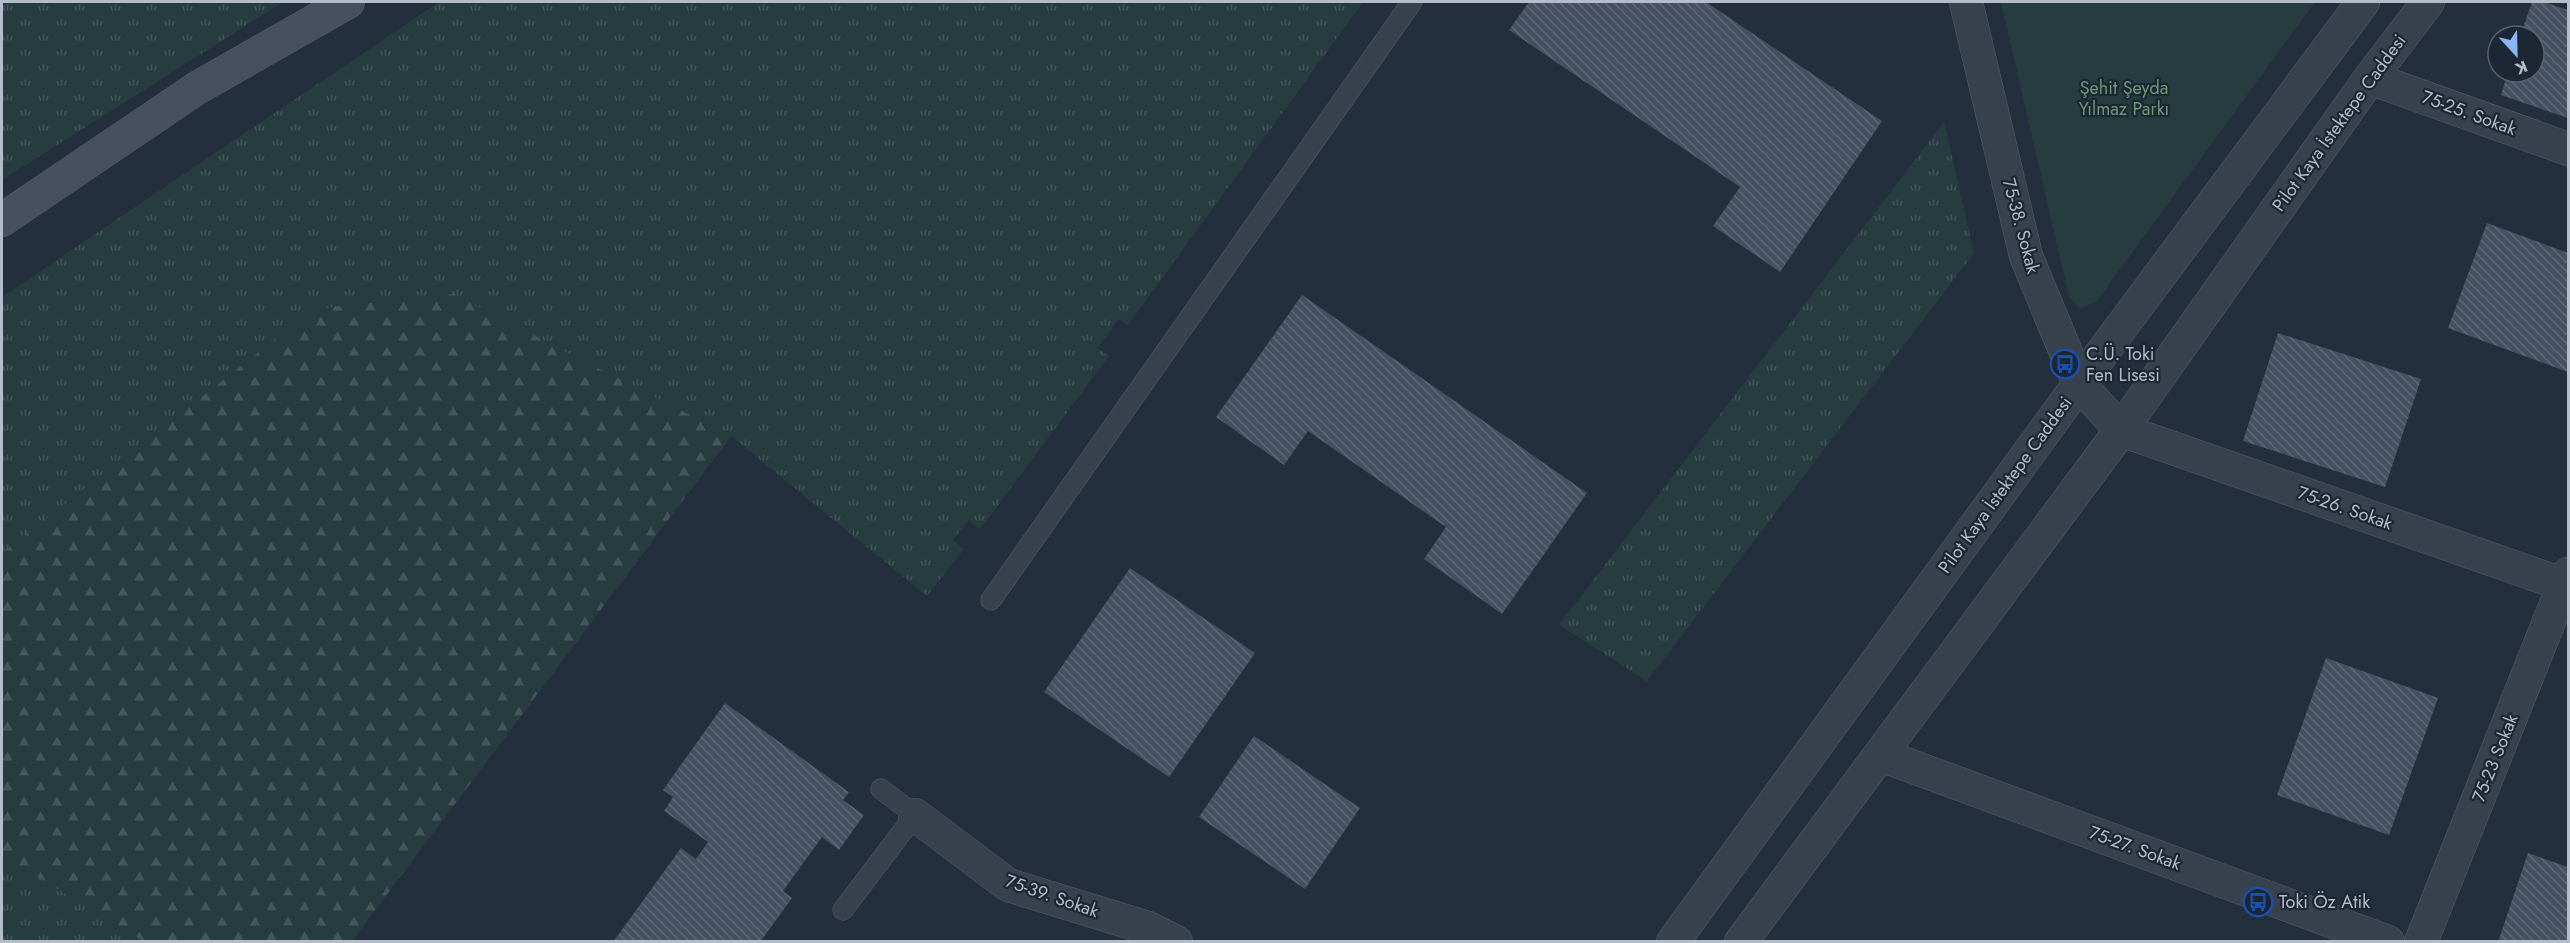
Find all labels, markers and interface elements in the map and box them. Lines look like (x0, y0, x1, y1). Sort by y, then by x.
north arrow (2486, 24, 2546, 84)
street label: Pilot Kaya İstektepe Caddesi (2266, 29, 2412, 217)
text: K (2511, 55, 2531, 81)
park label: Şehit Şeyda Yılmaz Parkı (2079, 75, 2169, 122)
street label: 75-25. Sokak (2418, 84, 2520, 142)
street label: 75-38. Sokak (1996, 175, 2046, 277)
place label: C.Ü. Toki Fen Lisesi (2086, 341, 2160, 388)
bus stop icon: C.Ü. Toki Fen Lisesi (2049, 348, 2081, 380)
street label: Pilot Kaya İstektepe Caddesi (1932, 391, 2078, 579)
street label: 75-26. Sokak (2294, 480, 2396, 536)
street label: 75-23 Sokak (2466, 710, 2525, 806)
street label: 75-27. Sokak (2085, 819, 2185, 877)
street label: 75-39. Sokak (1002, 868, 1102, 924)
bus stop icon: Toki Öz Atik (2242, 886, 2274, 918)
place label: Toki Öz Atik (2279, 889, 2370, 915)

